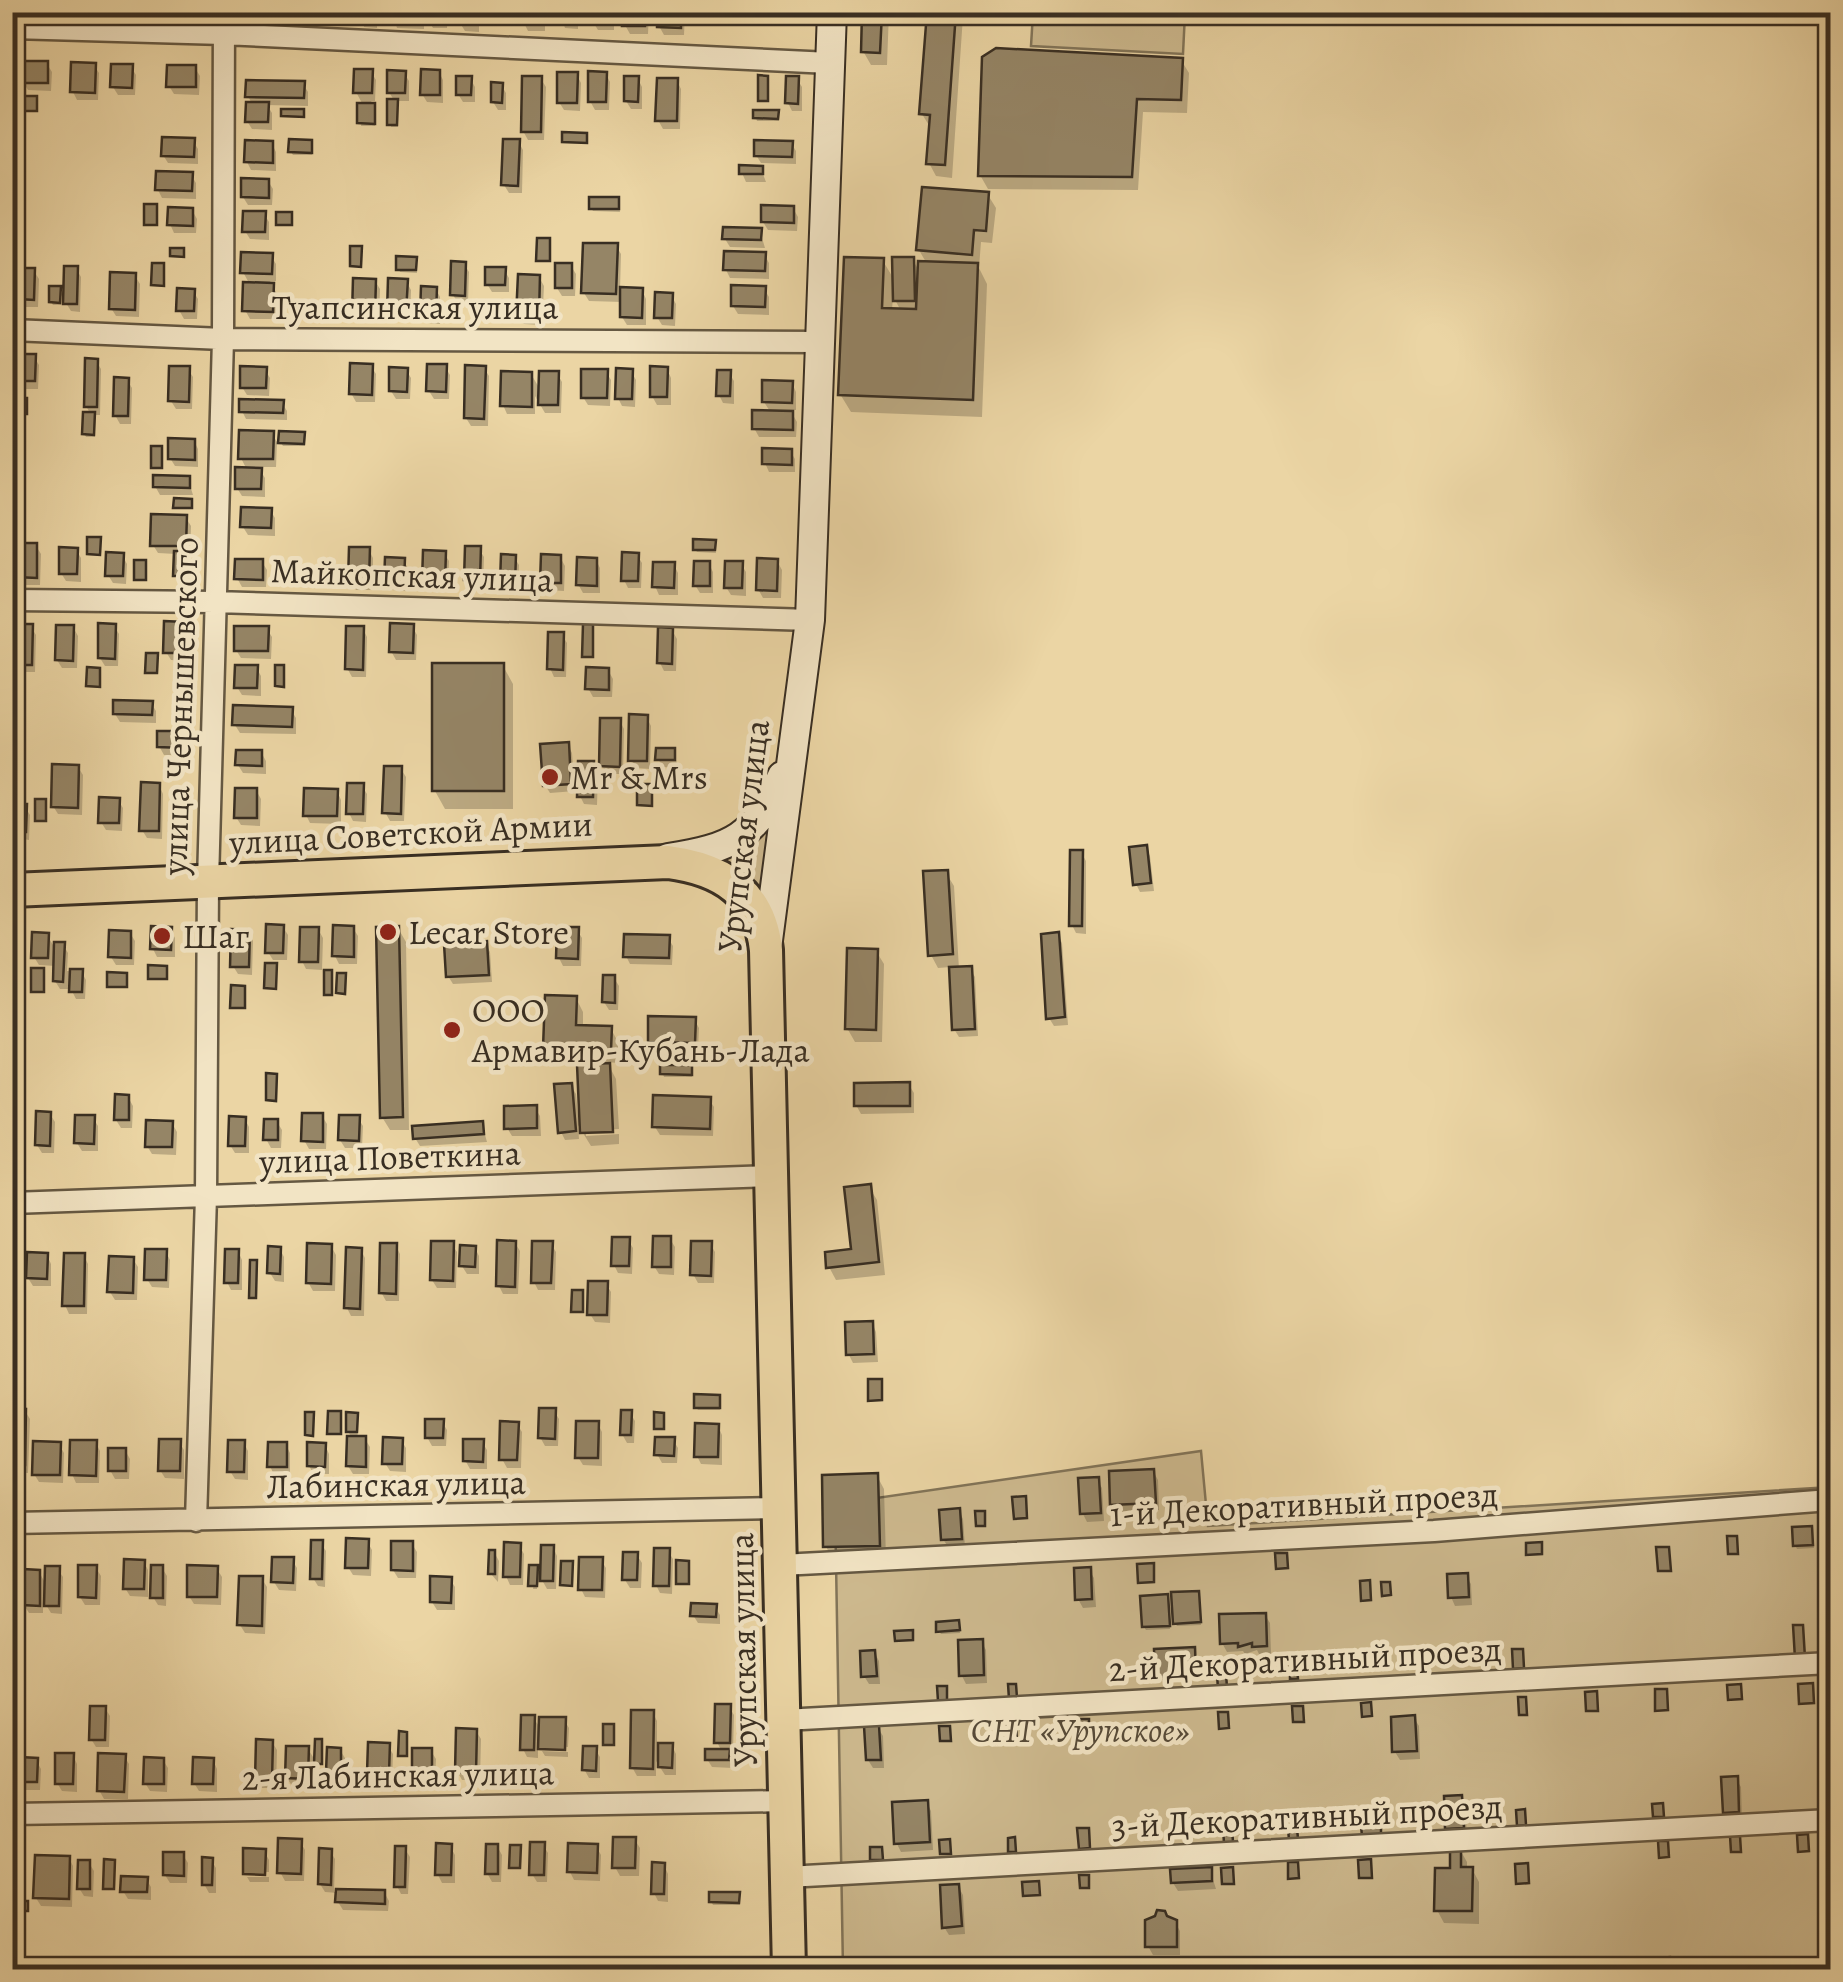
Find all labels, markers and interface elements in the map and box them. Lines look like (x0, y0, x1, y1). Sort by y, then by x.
street label: Туапсинская улица (272, 283, 558, 331)
street label: улица Чернышевского (150, 536, 210, 877)
street label: Майкопская улица (270, 546, 554, 604)
street label: Урупская улица (705, 717, 781, 955)
place label: Mr & Mrs (570, 753, 708, 801)
marker: Mr & Mrs (539, 766, 561, 788)
street label: улица Советской Армии (227, 800, 594, 867)
place label: Lecar Store (408, 908, 569, 956)
place label: Шаг (182, 912, 250, 960)
marker: Lecar Store (377, 921, 399, 943)
marker: Шаг (151, 925, 173, 947)
place label: ООО Армавир-Кубань-Лада (471, 986, 810, 1074)
marker: ООО Армавир-Кубань-Лада (441, 1019, 463, 1041)
street label: улица Поветкина (258, 1128, 521, 1186)
street label: Лабинская улица (266, 1458, 526, 1510)
street label: 1-й Декоративный проезд (1109, 1470, 1499, 1538)
street label: Урупская улица (717, 1532, 769, 1768)
street label: 2-й Декоративный проезд (1107, 1625, 1503, 1693)
park label: СНТ «Урупское» (971, 1706, 1189, 1754)
street label: 2-я Лабинская улица (241, 1748, 555, 1802)
street label: 3-й Декоративный проезд (1110, 1782, 1504, 1850)

